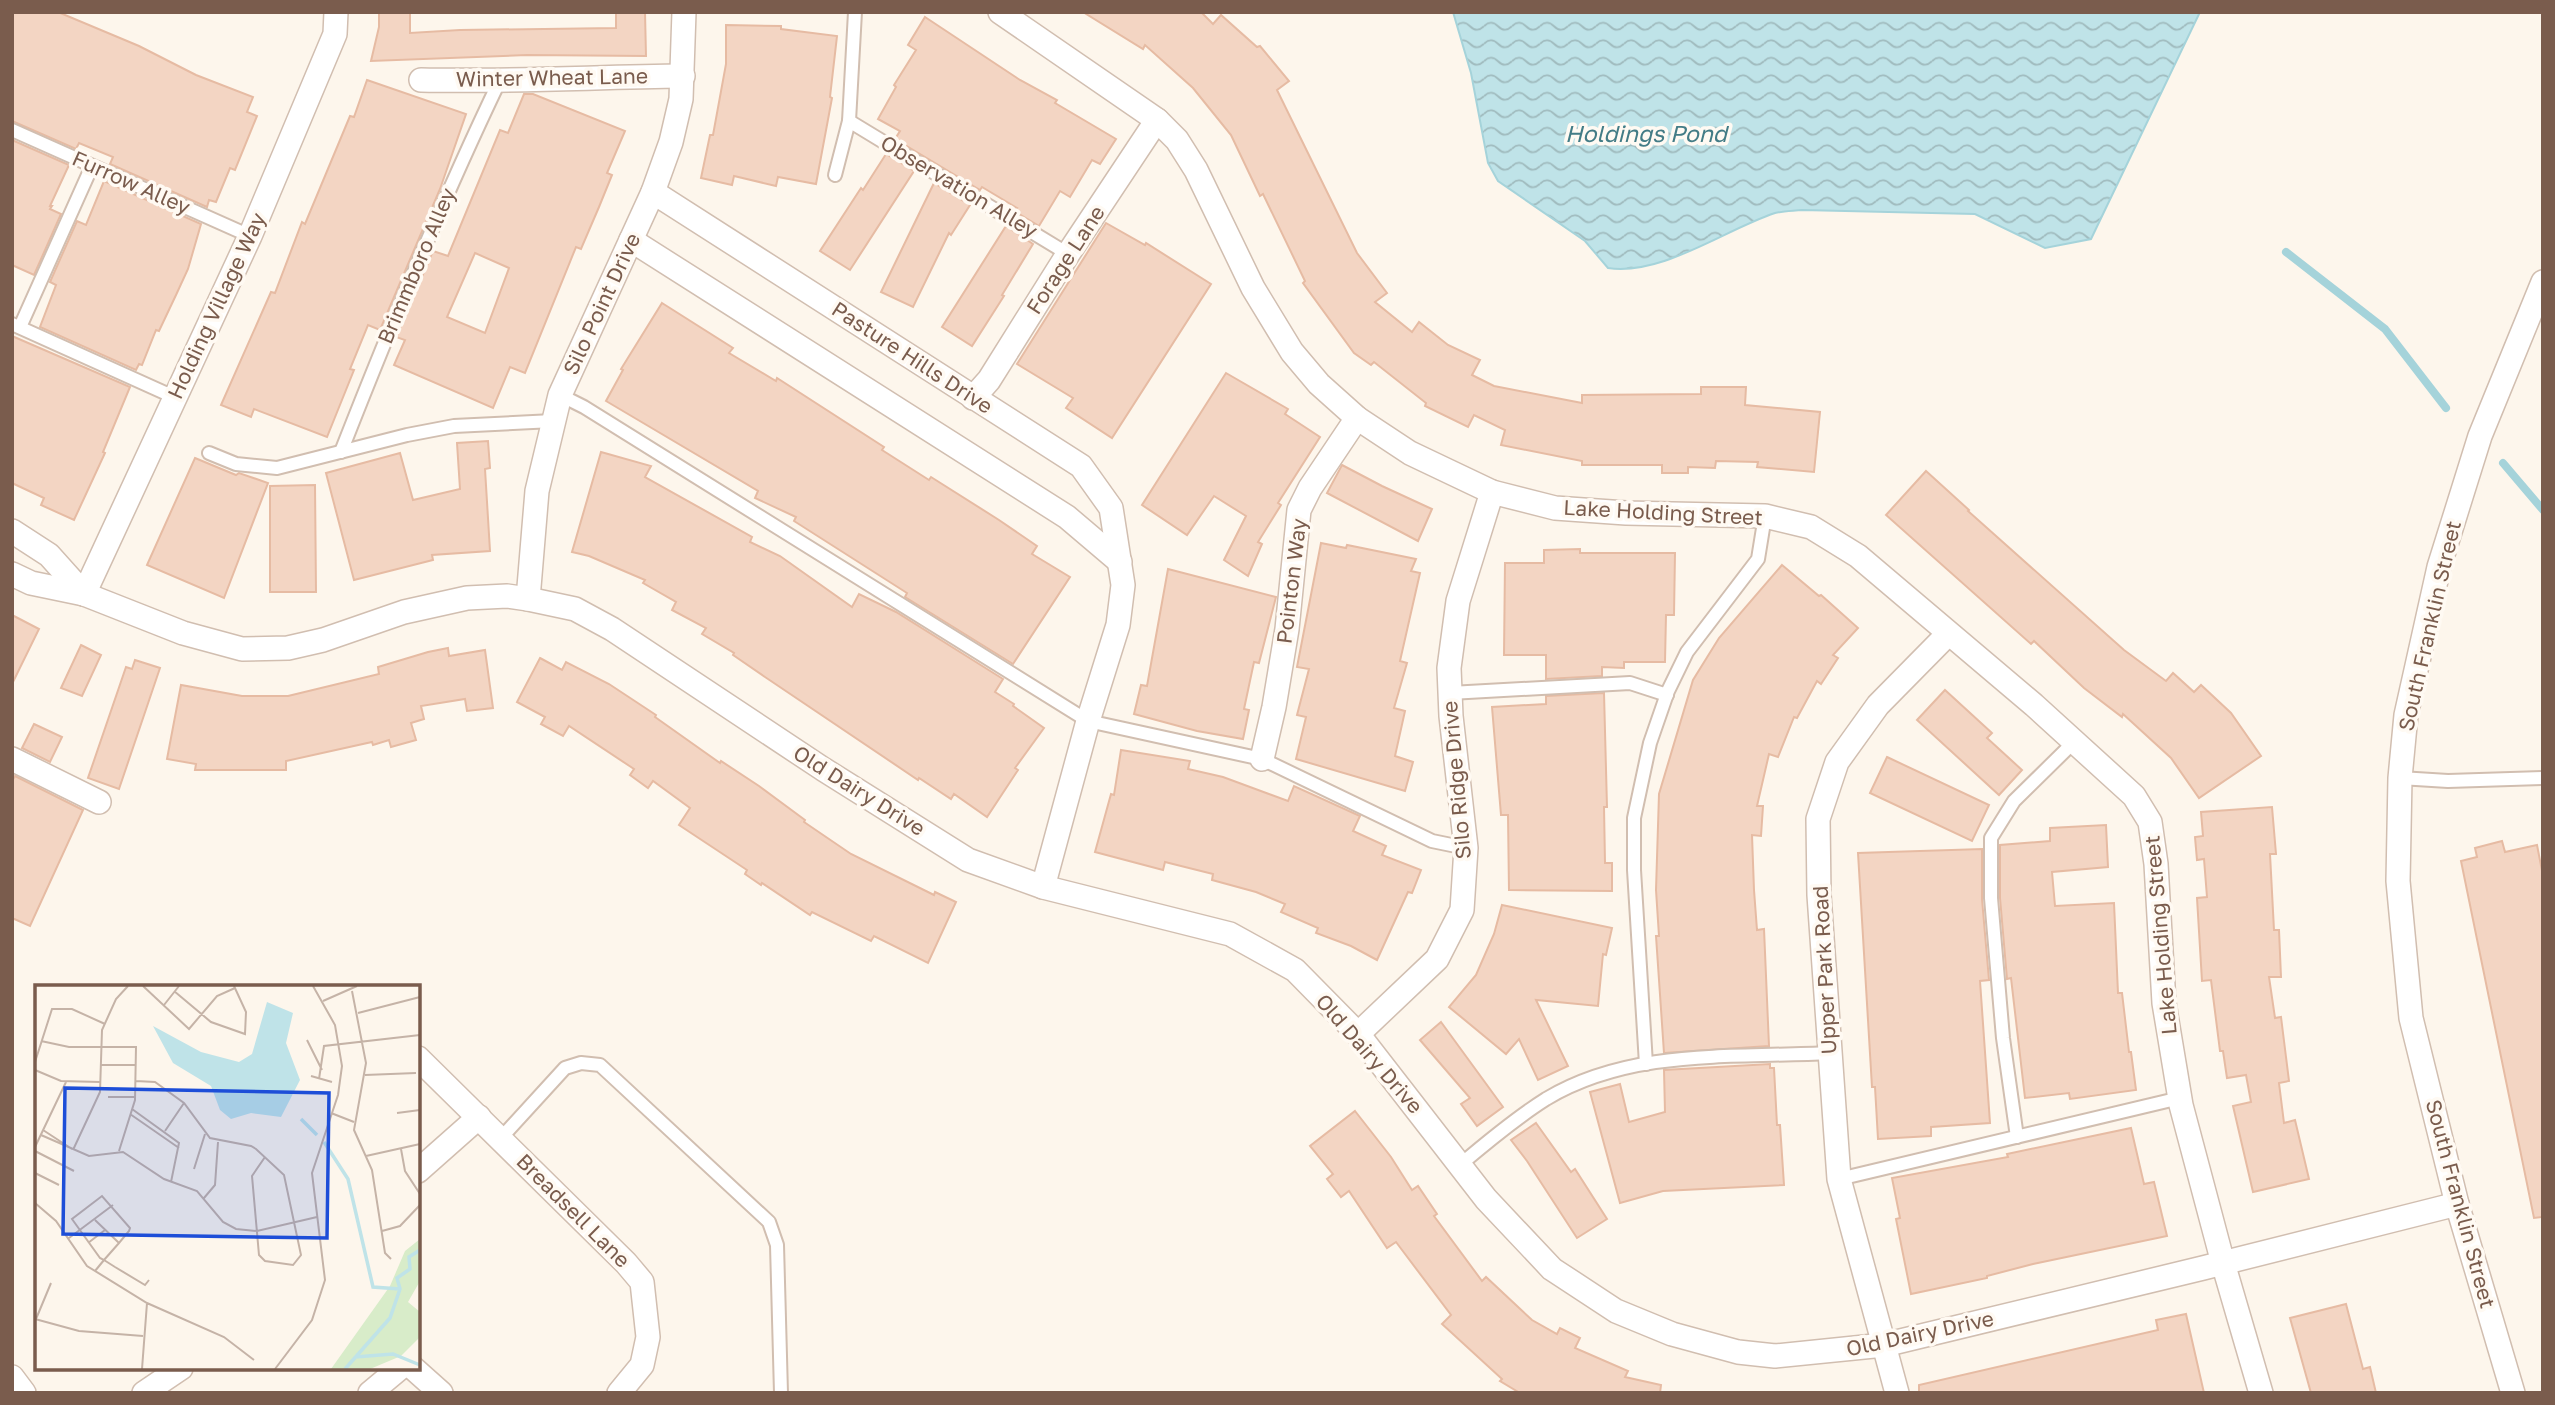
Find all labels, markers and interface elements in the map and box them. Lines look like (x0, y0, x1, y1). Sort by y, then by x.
street label: Winter Wheat Lane (456, 62, 648, 92)
water label: Holdings Pond (1565, 119, 1730, 147)
street label: Observation Alley (876, 129, 1043, 243)
street label: Furrow Alley (68, 145, 195, 220)
street label: Brimmboro Alley (372, 184, 461, 347)
street label: Forage Lane (1020, 200, 1110, 319)
street label: Holding Village Way (162, 208, 271, 403)
street label: Silo Point Drive (557, 228, 645, 379)
street label: Pasture Hills Drive (827, 295, 998, 419)
street label: Lake Holding Street (1563, 494, 1763, 530)
street label: Pointon Way (1270, 516, 1312, 645)
street label: South Franklin Street (2392, 518, 2466, 733)
street label: Silo Ridge Drive (1436, 700, 1476, 860)
street label: Old Dairy Drive (789, 739, 930, 841)
street label: Lake Holding Street (2138, 834, 2182, 1036)
street label: Upper Park Road (1807, 885, 1841, 1055)
inset map (35, 985, 420, 1370)
street label: Old Dairy Drive (1311, 988, 1429, 1119)
street label: South Franklin Street (2421, 1096, 2501, 1311)
street label: Breadsell Lane (511, 1148, 636, 1273)
street label: Old Dairy Drive (1844, 1305, 1996, 1361)

